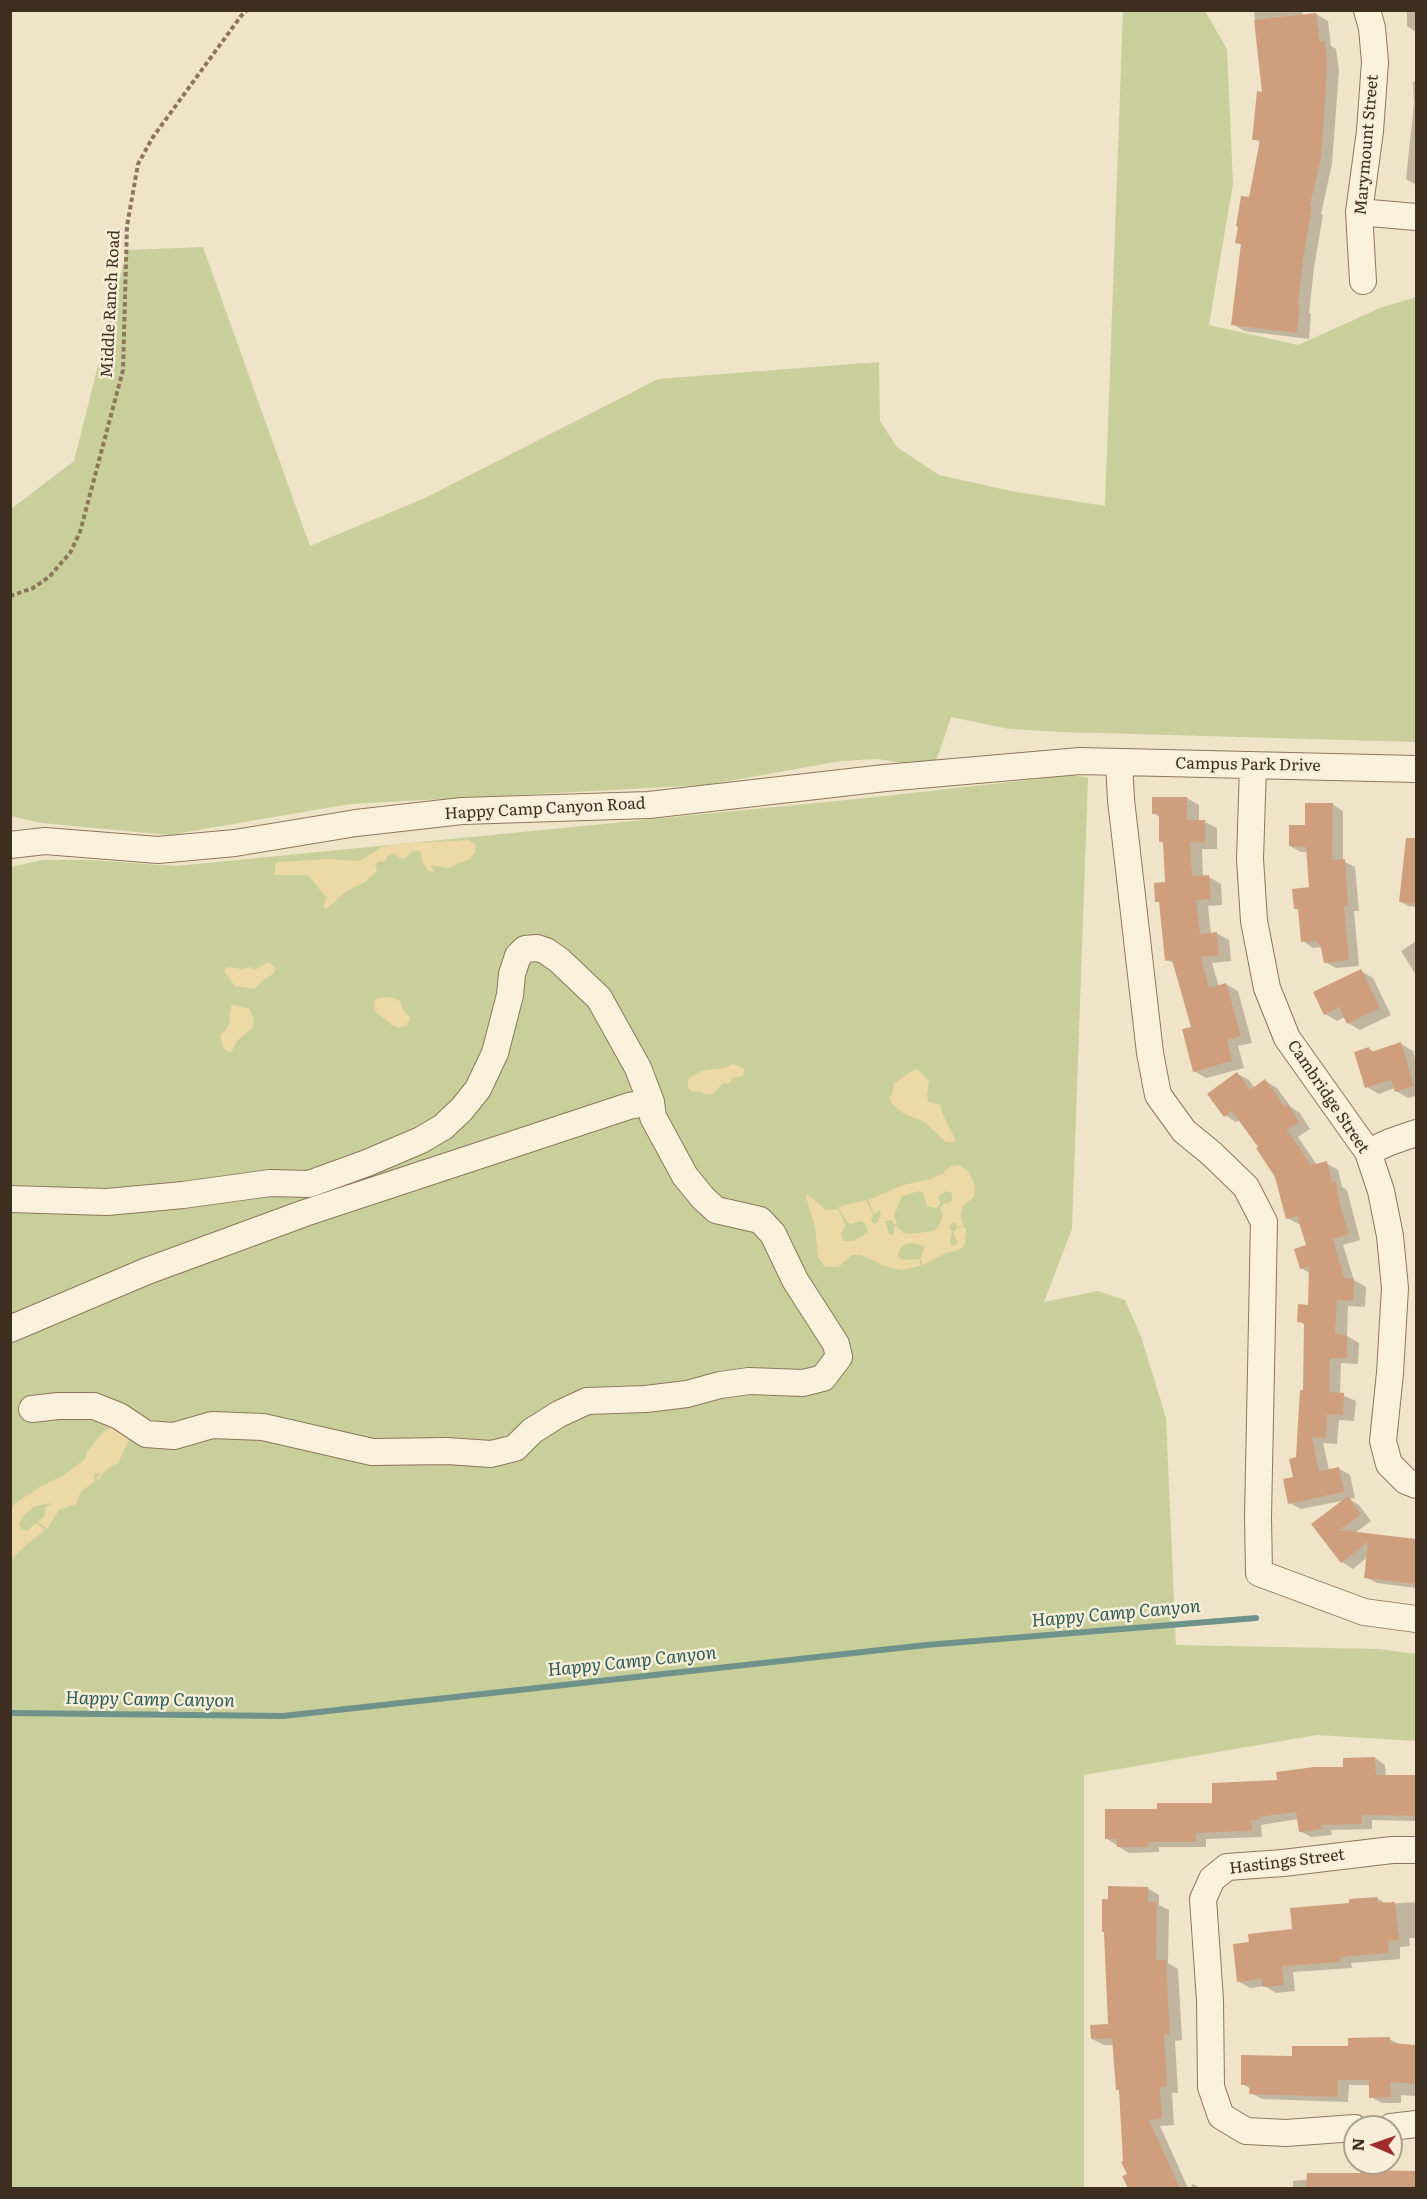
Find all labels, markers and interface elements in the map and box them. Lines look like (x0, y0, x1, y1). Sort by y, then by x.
street label: Marymount Street (1351, 74, 1383, 216)
street label: Middle Ranch Road (98, 230, 124, 378)
street label: Campus Park Drive (1175, 754, 1321, 776)
street label: Happy Camp Canyon Road (444, 794, 646, 824)
street label: Cambridge Street (1283, 1037, 1373, 1157)
water label: Happy Camp Canyon (1031, 1596, 1201, 1632)
water label: Happy Camp Canyon (546, 1642, 718, 1682)
water label: Happy Camp Canyon (65, 1688, 235, 1712)
street label: Hastings Street (1228, 1845, 1346, 1879)
north arrow (1343, 2115, 1403, 2175)
text: N (1345, 2137, 1369, 2152)

